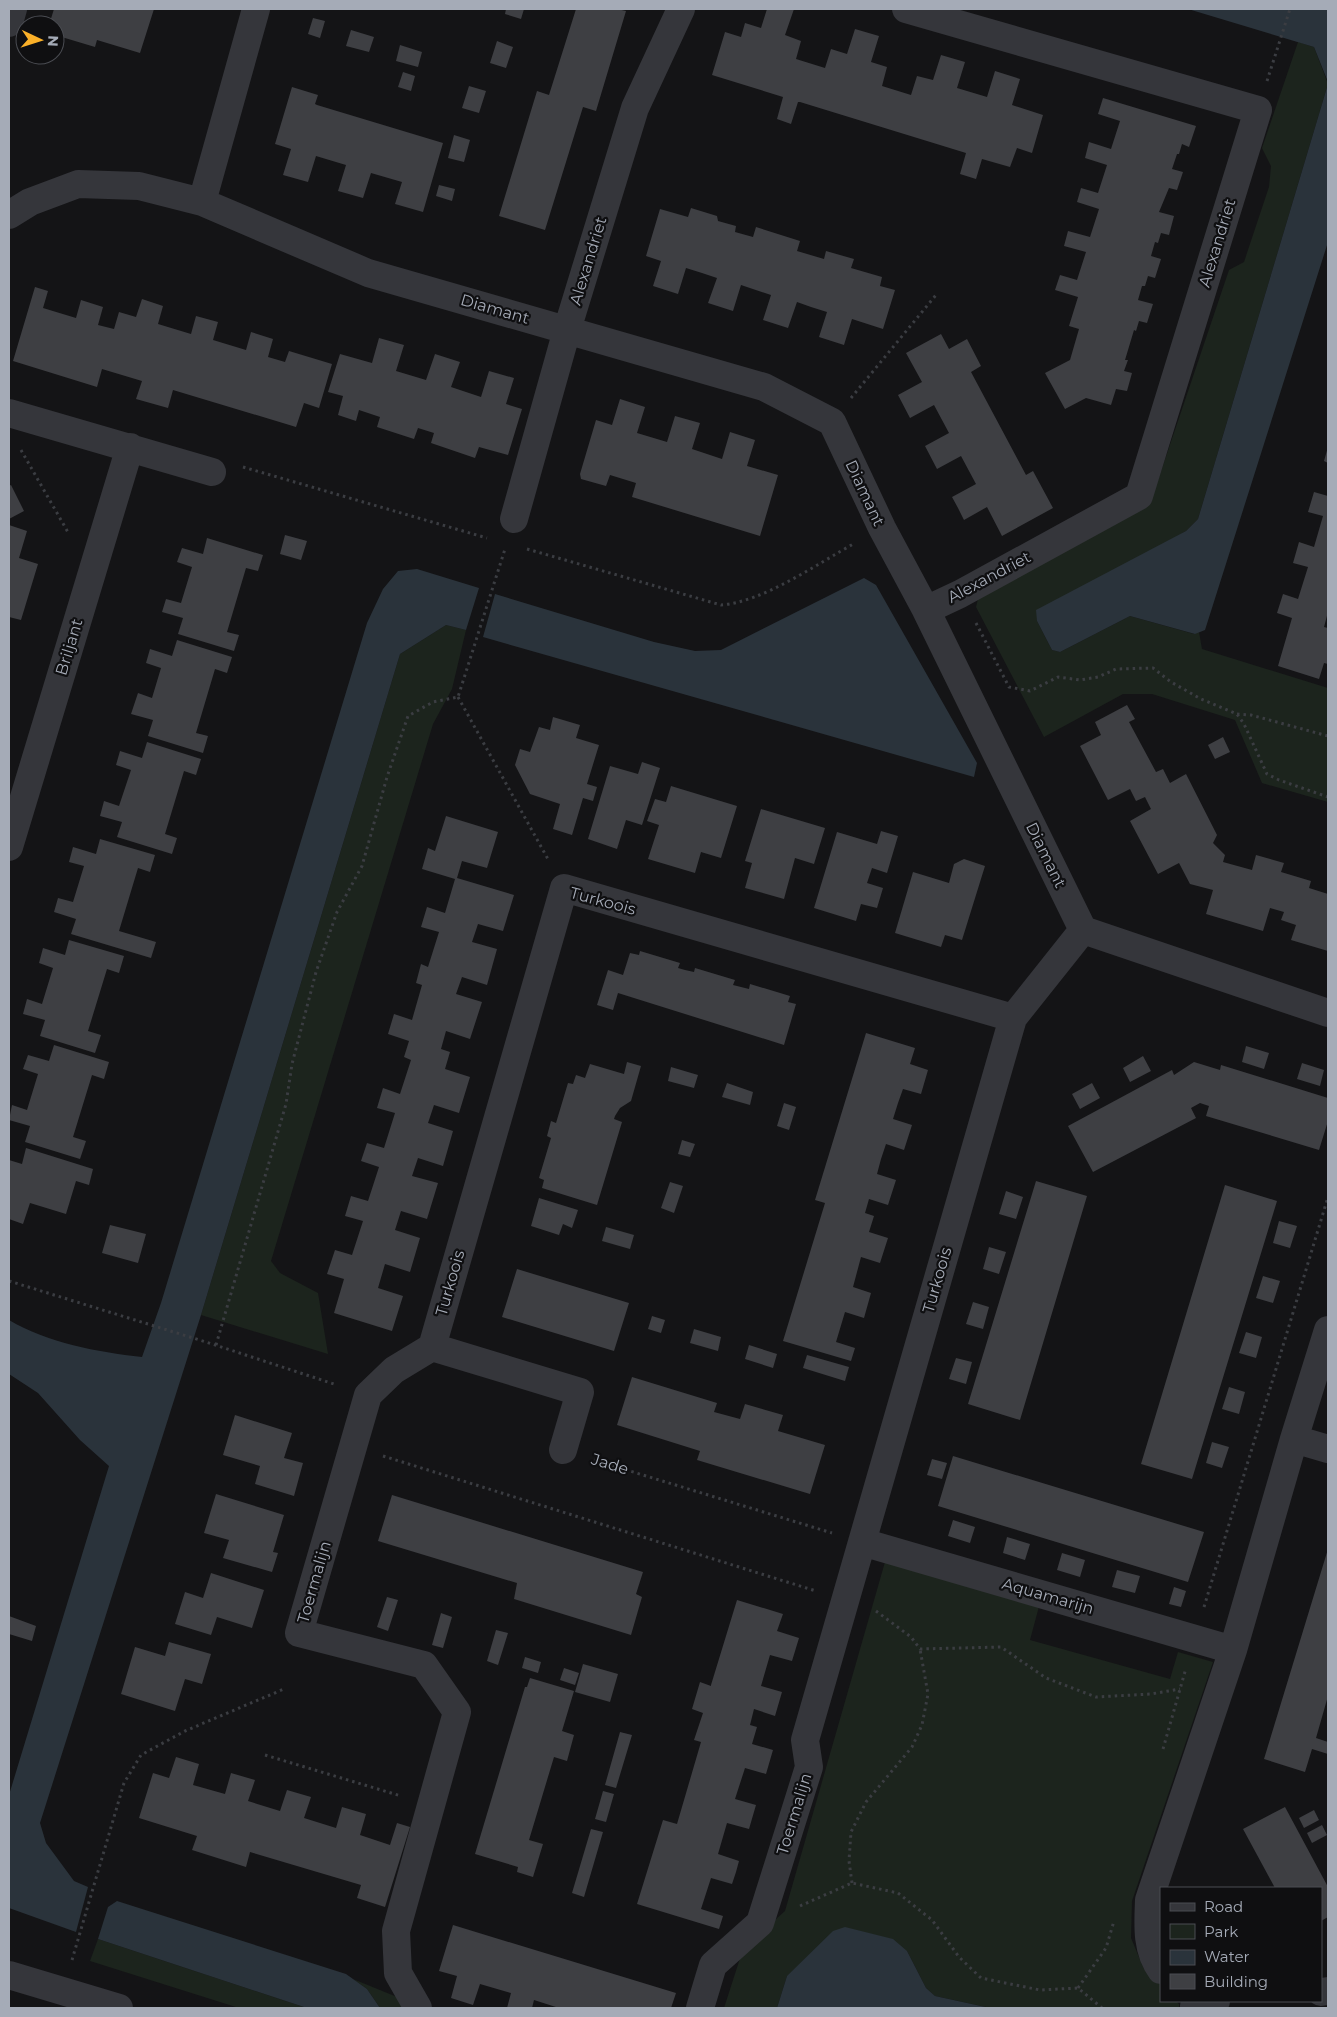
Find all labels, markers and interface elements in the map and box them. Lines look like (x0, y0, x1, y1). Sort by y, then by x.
north arrow (15, 15, 65, 65)
text: N (44, 35, 62, 47)
street label: Alexandriet (1195, 196, 1240, 290)
street label: Alexandriet (566, 214, 611, 308)
street label: Diamant (458, 290, 532, 328)
street label: Diamant (841, 457, 889, 529)
street label: Alexandriet (944, 547, 1034, 607)
street label: Briljant (51, 616, 87, 678)
street label: Diamant (1022, 819, 1070, 891)
street label: Turkoois (568, 883, 638, 919)
street label: Turkoois (919, 1245, 955, 1315)
street label: Turkoois (432, 1248, 468, 1318)
street label: Jade (588, 1449, 631, 1479)
street label: Toermalijn (293, 1539, 335, 1625)
street label: Aquamarijn (1000, 1574, 1096, 1618)
street label: Toermalijn (773, 1771, 815, 1857)
legend (1160, 1887, 1322, 2002)
text: Road (1204, 1897, 1243, 1916)
text: Park (1204, 1922, 1238, 1941)
text: Water (1204, 1947, 1250, 1966)
text: Building (1204, 1972, 1268, 1991)

